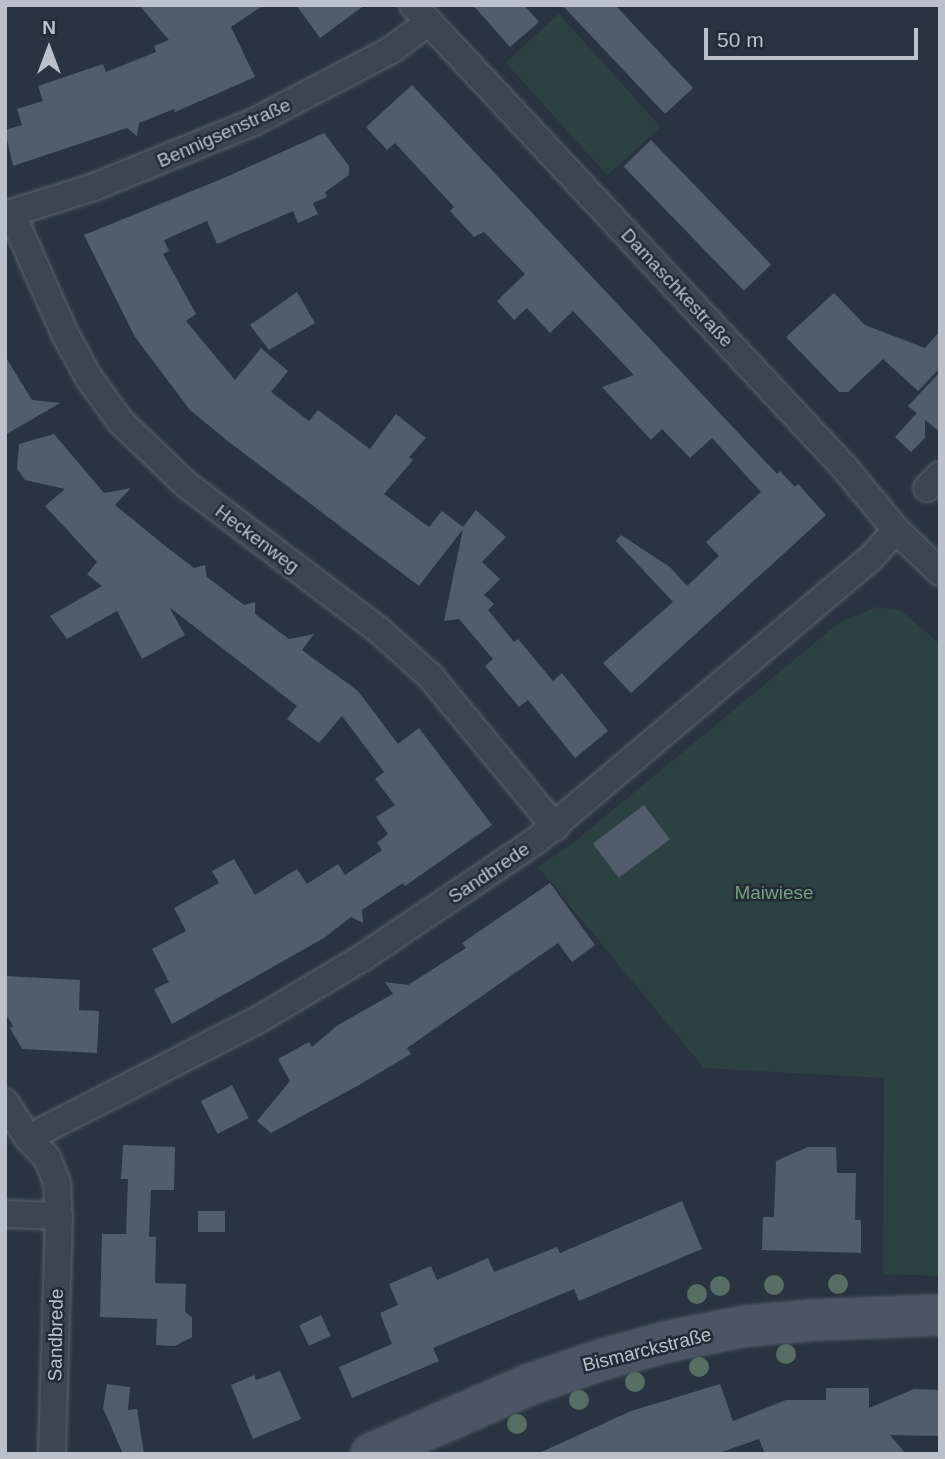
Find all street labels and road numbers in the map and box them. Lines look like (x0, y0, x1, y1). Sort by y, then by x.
street label: Bennigsenstraße (154, 93, 294, 173)
street label: Damaschkestraße (616, 224, 738, 352)
street label: Heckenweg (210, 500, 304, 578)
street label: Sandbrede (444, 838, 534, 908)
street label: Sandbrede (44, 1288, 68, 1382)
street label: Bismarckstraße (580, 1323, 714, 1377)

